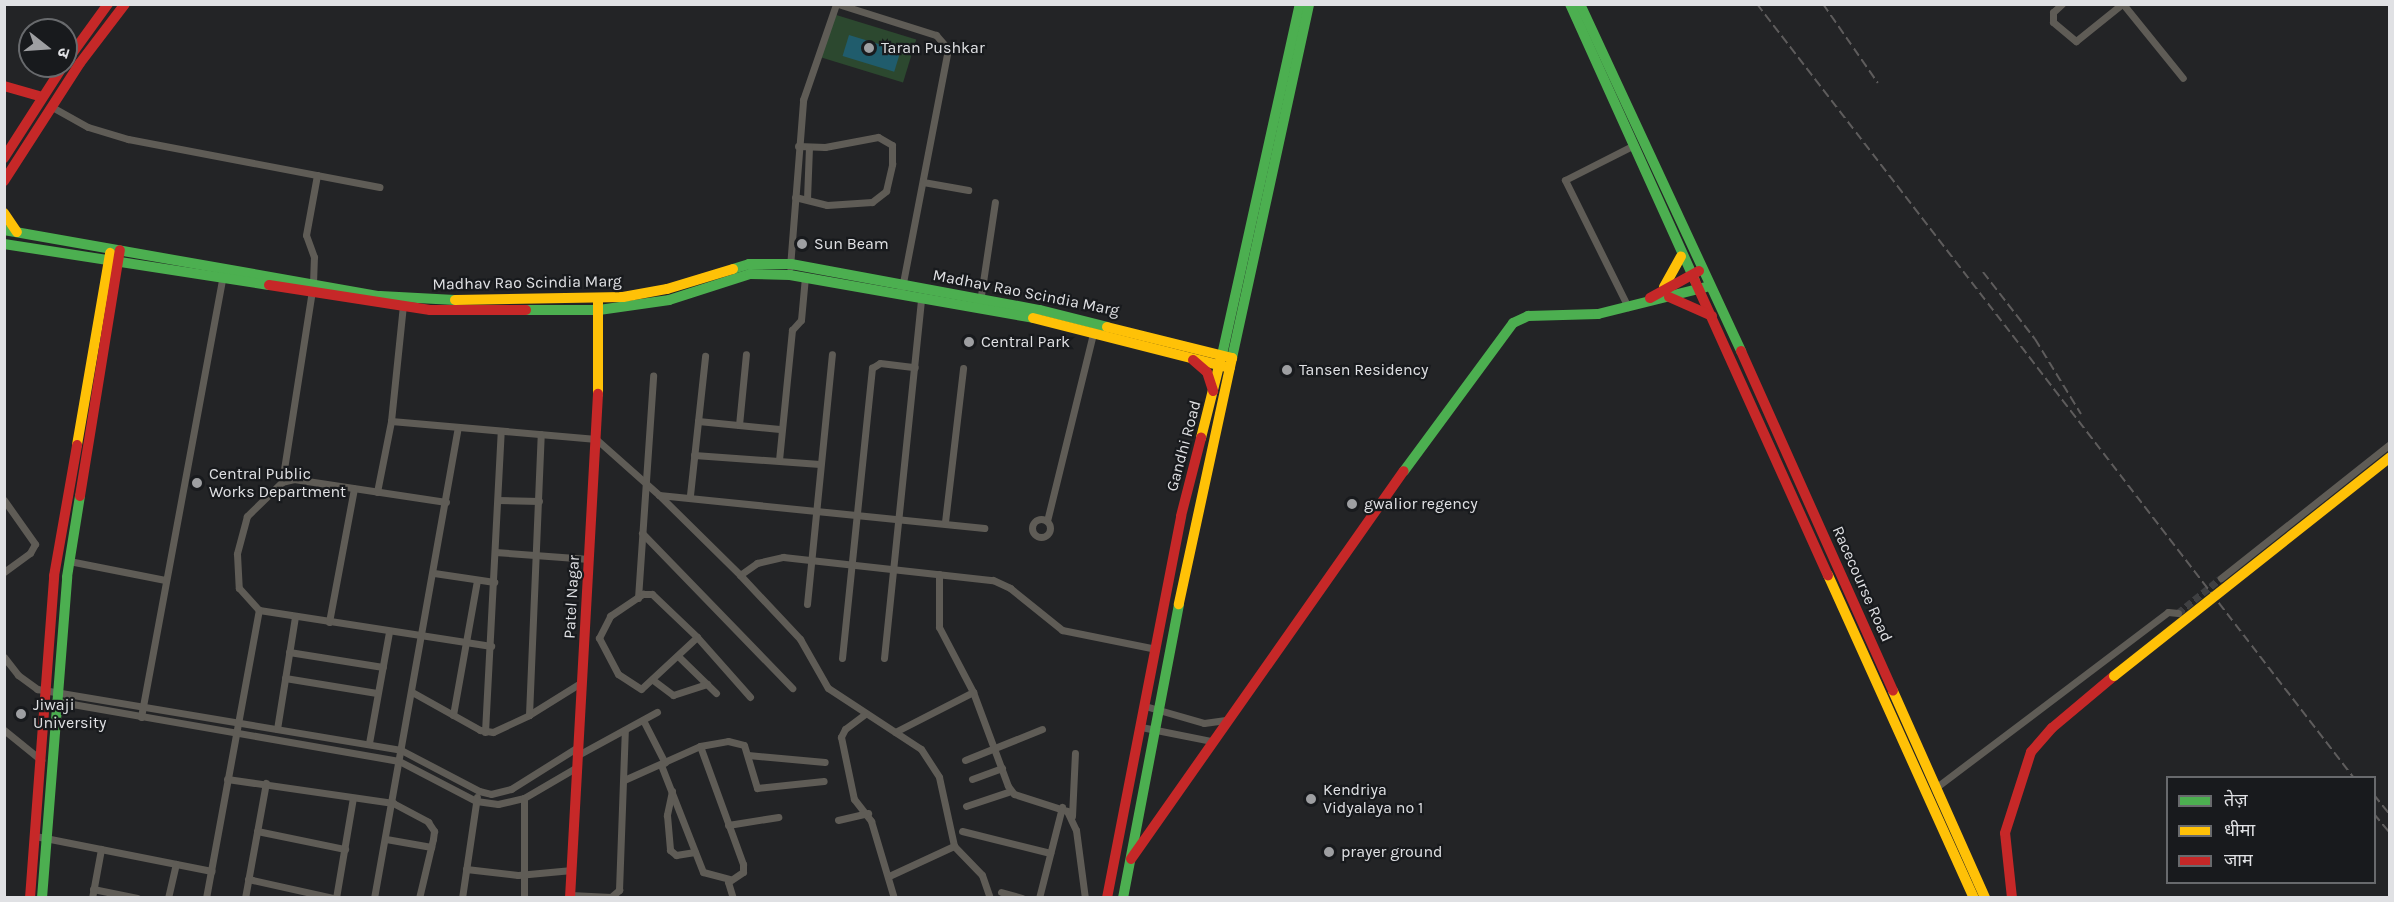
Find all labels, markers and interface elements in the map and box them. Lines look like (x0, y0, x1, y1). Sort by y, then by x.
north arrow (18, 18, 78, 78)
place label: Taran Pushkar (881, 38, 985, 58)
marker: Taran Pushkar (862, 41, 876, 55)
text: उ (53, 46, 74, 60)
place label: Sun Beam (814, 234, 889, 254)
marker: Sun Beam (795, 237, 809, 251)
street label: Madhav Rao Scindia Marg (931, 266, 1121, 320)
street label: Madhav Rao Scindia Marg (432, 272, 622, 294)
place label: Central Park (981, 332, 1070, 352)
marker: Central Park (962, 335, 976, 349)
place label: Tansen Residency (1299, 360, 1428, 380)
marker: Tansen Residency (1280, 363, 1294, 377)
street label: Gandhi Road (1163, 398, 1205, 494)
place label: Central Public Works Department (209, 464, 346, 502)
marker: Central Public Works Department (190, 476, 204, 490)
place label: gwalior regency (1364, 494, 1478, 514)
marker: gwalior regency (1345, 497, 1359, 511)
street label: Racecourse Road (1828, 523, 1896, 645)
street label: Patel Nagar (560, 555, 584, 639)
place label: Jiwaji University (33, 695, 107, 733)
marker: Jiwaji University (14, 707, 28, 721)
legend (2166, 776, 2376, 884)
place label: Kendriya Vidyalaya no 1 (1323, 780, 1423, 818)
text: तेज़ (2224, 789, 2248, 811)
marker: Kendriya Vidyalaya no 1 (1304, 792, 1318, 806)
text: धीमा (2224, 819, 2255, 841)
place label: prayer ground (1341, 842, 1443, 862)
marker: prayer ground (1322, 845, 1336, 859)
text: जाम (2224, 849, 2253, 871)

